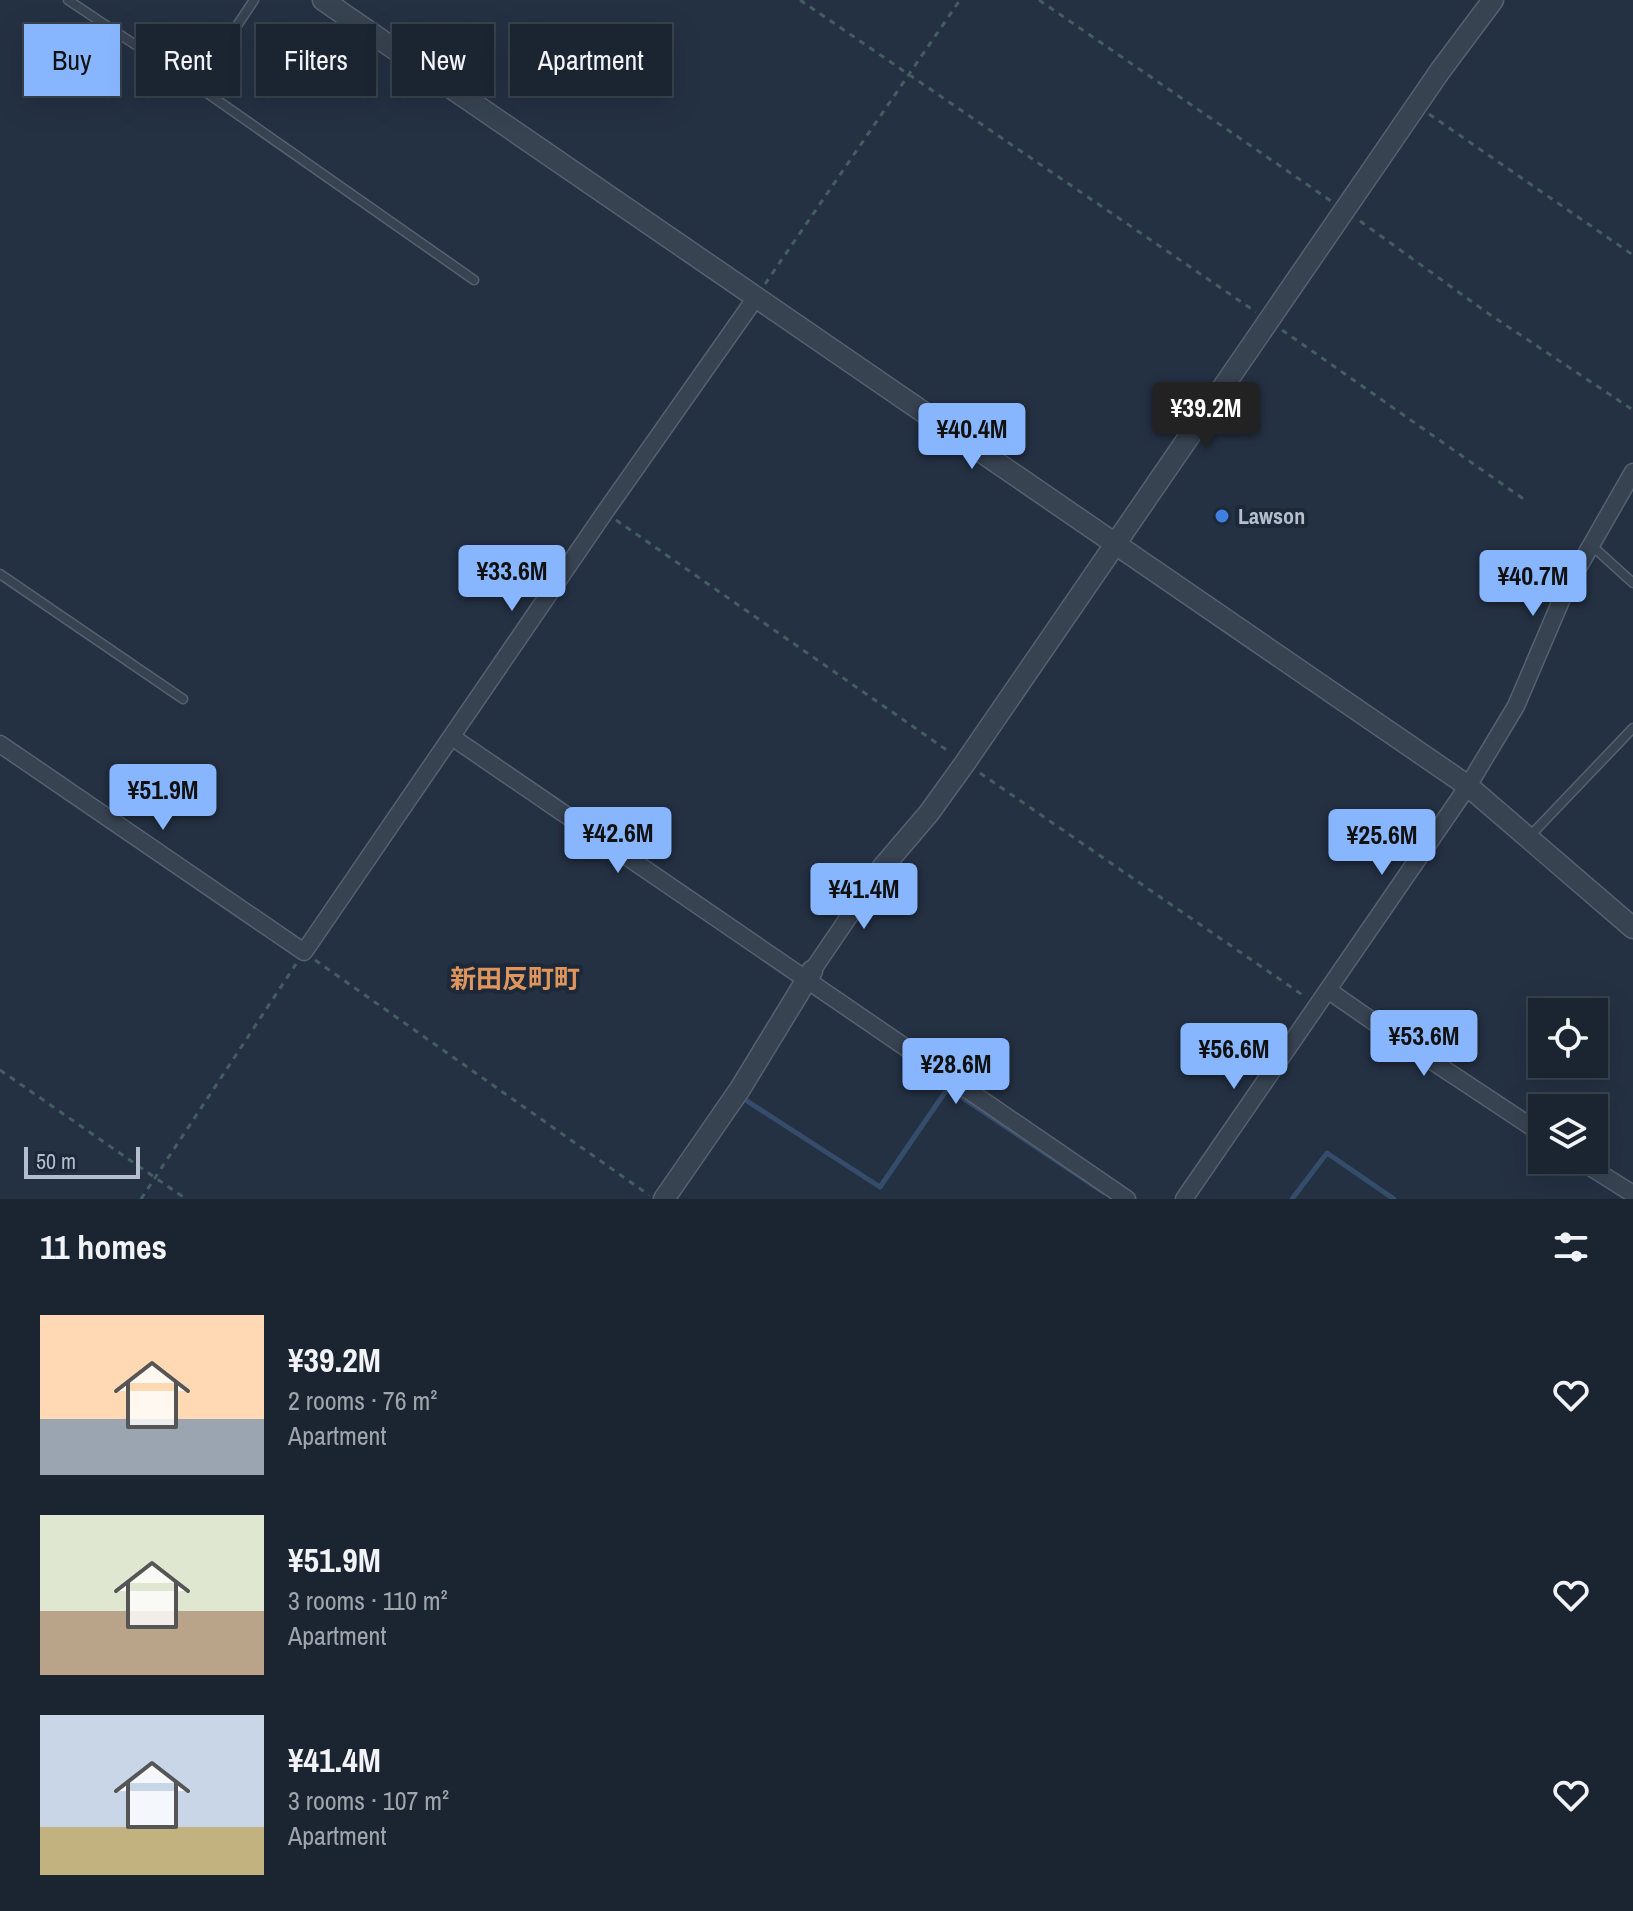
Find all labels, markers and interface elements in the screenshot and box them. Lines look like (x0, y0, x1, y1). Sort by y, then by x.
chip: Buy (24, 24, 120, 96)
chip: Rent (136, 24, 240, 96)
chip: Filters (256, 24, 376, 96)
chip: New (392, 24, 494, 96)
chip: Apartment (510, 24, 672, 96)
pin: ¥39.2M (1141, 382, 1271, 450)
text: ¥39.2M (1170, 390, 1242, 425)
pin: ¥40.4M (907, 403, 1037, 471)
text: ¥40.4M (936, 411, 1008, 446)
place label: Lawson (1238, 501, 1305, 531)
marker: Lawson (1213, 507, 1231, 525)
pin: ¥33.6M (447, 545, 577, 613)
pin: ¥40.7M (1468, 550, 1598, 618)
text: ¥33.6M (476, 553, 548, 588)
text: ¥40.7M (1497, 558, 1569, 593)
pin: ¥51.9M (98, 764, 228, 832)
text: ¥51.9M (127, 772, 199, 807)
pin: ¥42.6M (553, 807, 683, 875)
pin: ¥25.6M (1317, 809, 1447, 877)
text: ¥42.6M (582, 815, 654, 850)
text: ¥25.6M (1346, 817, 1418, 852)
pin: ¥41.4M (799, 863, 929, 931)
text: ¥41.4M (828, 871, 900, 906)
district label: 新田反町町 (450, 961, 580, 996)
map controls (1528, 998, 1608, 1174)
button: locate (1528, 998, 1608, 1078)
pin: ¥53.6M (1359, 1010, 1489, 1078)
text: ¥53.6M (1388, 1018, 1460, 1053)
pin: ¥56.6M (1169, 1023, 1299, 1091)
text: ¥56.6M (1198, 1031, 1270, 1066)
pin: ¥28.6M (891, 1038, 1021, 1106)
text: ¥28.6M (920, 1046, 992, 1081)
button: layers (1528, 1094, 1608, 1174)
scale bar (24, 1143, 140, 1179)
text: 50 m (36, 1146, 76, 1176)
text: 11 homes (40, 1224, 167, 1270)
icon: filters (1549, 1225, 1593, 1269)
text: ¥39.2M (288, 1337, 381, 1383)
icon: home (104, 1347, 200, 1443)
icon: heart (1549, 1373, 1593, 1417)
text: 2 rooms · 76 m² (288, 1383, 437, 1418)
text: Apartment (288, 1418, 386, 1453)
text: ¥51.9M (288, 1537, 381, 1583)
icon: home (104, 1547, 200, 1643)
icon: heart (1549, 1573, 1593, 1617)
text: 3 rooms · 110 m² (288, 1583, 448, 1618)
text: Apartment (288, 1618, 386, 1653)
text: ¥41.4M (288, 1737, 381, 1783)
icon: home (104, 1747, 200, 1843)
icon: heart (1549, 1773, 1593, 1817)
text: 3 rooms · 107 m² (288, 1783, 449, 1818)
text: Apartment (288, 1818, 386, 1853)

